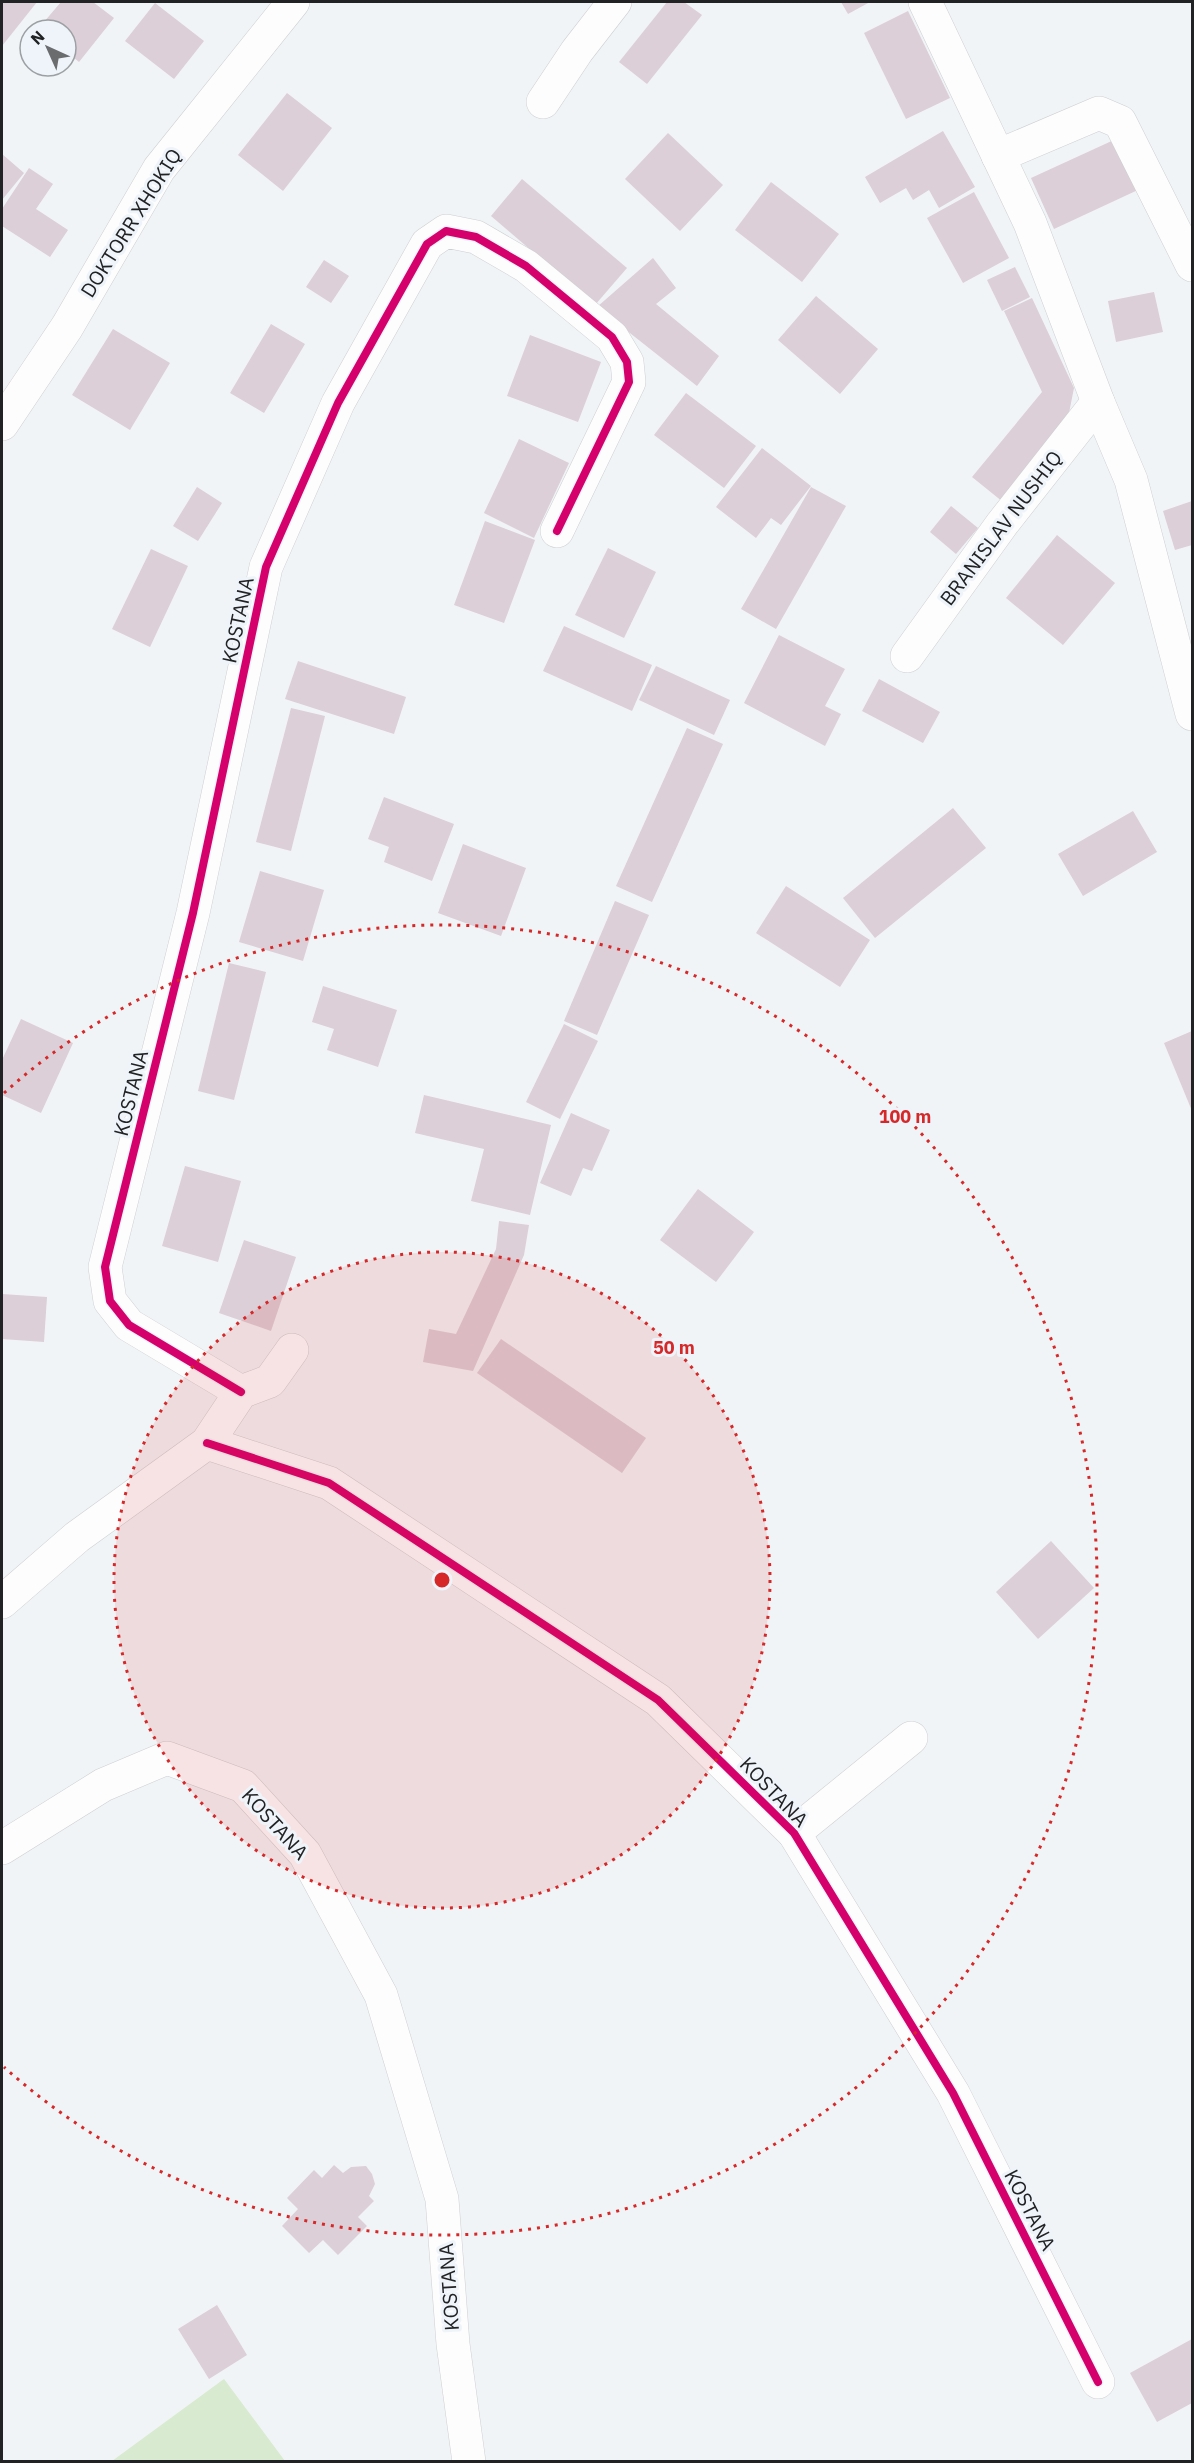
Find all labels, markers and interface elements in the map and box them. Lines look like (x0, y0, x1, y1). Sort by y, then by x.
north arrow (18, 18, 78, 78)
text: N (26, 26, 49, 49)
street label: DOKTORR XHOKIQ (74, 143, 187, 302)
street label: BRANISLAV NUSHIQ (933, 445, 1068, 611)
street label: KOSTANA (215, 574, 260, 666)
street label: KOSTANA (107, 1047, 154, 1139)
text: 100 m (879, 1105, 931, 1128)
text: 50 m (653, 1336, 695, 1359)
centre of rings (432, 1570, 452, 1590)
street label: KOSTANA (734, 1751, 815, 1833)
street label: KOSTANA (236, 1782, 315, 1865)
street label: KOSTANA (999, 2165, 1062, 2255)
street label: KOSTANA (432, 2242, 465, 2332)

